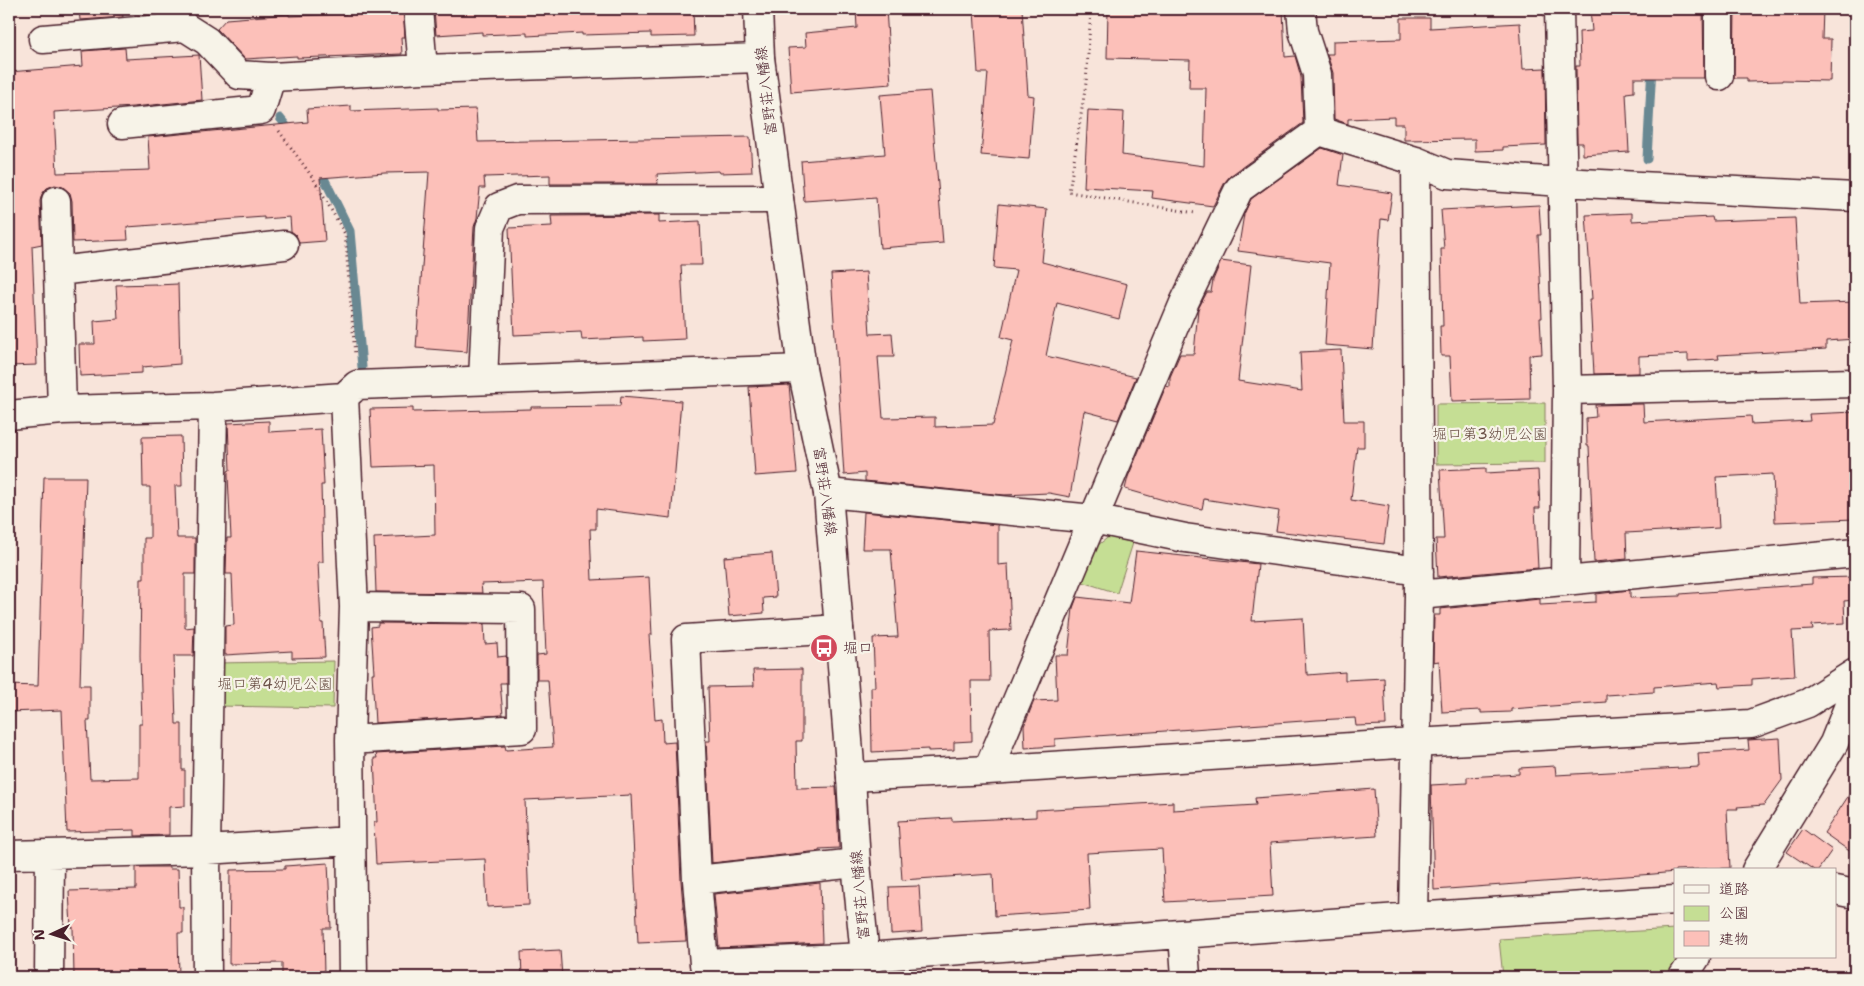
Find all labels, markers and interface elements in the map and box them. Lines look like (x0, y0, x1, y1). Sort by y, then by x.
street label: 富野荘八幡線 (751, 45, 781, 137)
park label: 堀口第3幼児公園 (1432, 424, 1548, 444)
street label: 富野荘八幡線 (809, 445, 841, 537)
bus stop icon: 堀口 (809, 633, 839, 663)
place label: 堀口 (843, 638, 873, 658)
park label: 堀口第4幼児公園 (217, 674, 333, 694)
street label: 富野荘八幡線 (846, 849, 874, 941)
legend (1674, 868, 1836, 958)
text: 道路 (1719, 879, 1749, 899)
text: 公園 (1719, 903, 1749, 923)
north arrow (28, 908, 78, 958)
text: N (30, 929, 48, 941)
text: 建物 (1719, 929, 1749, 949)

